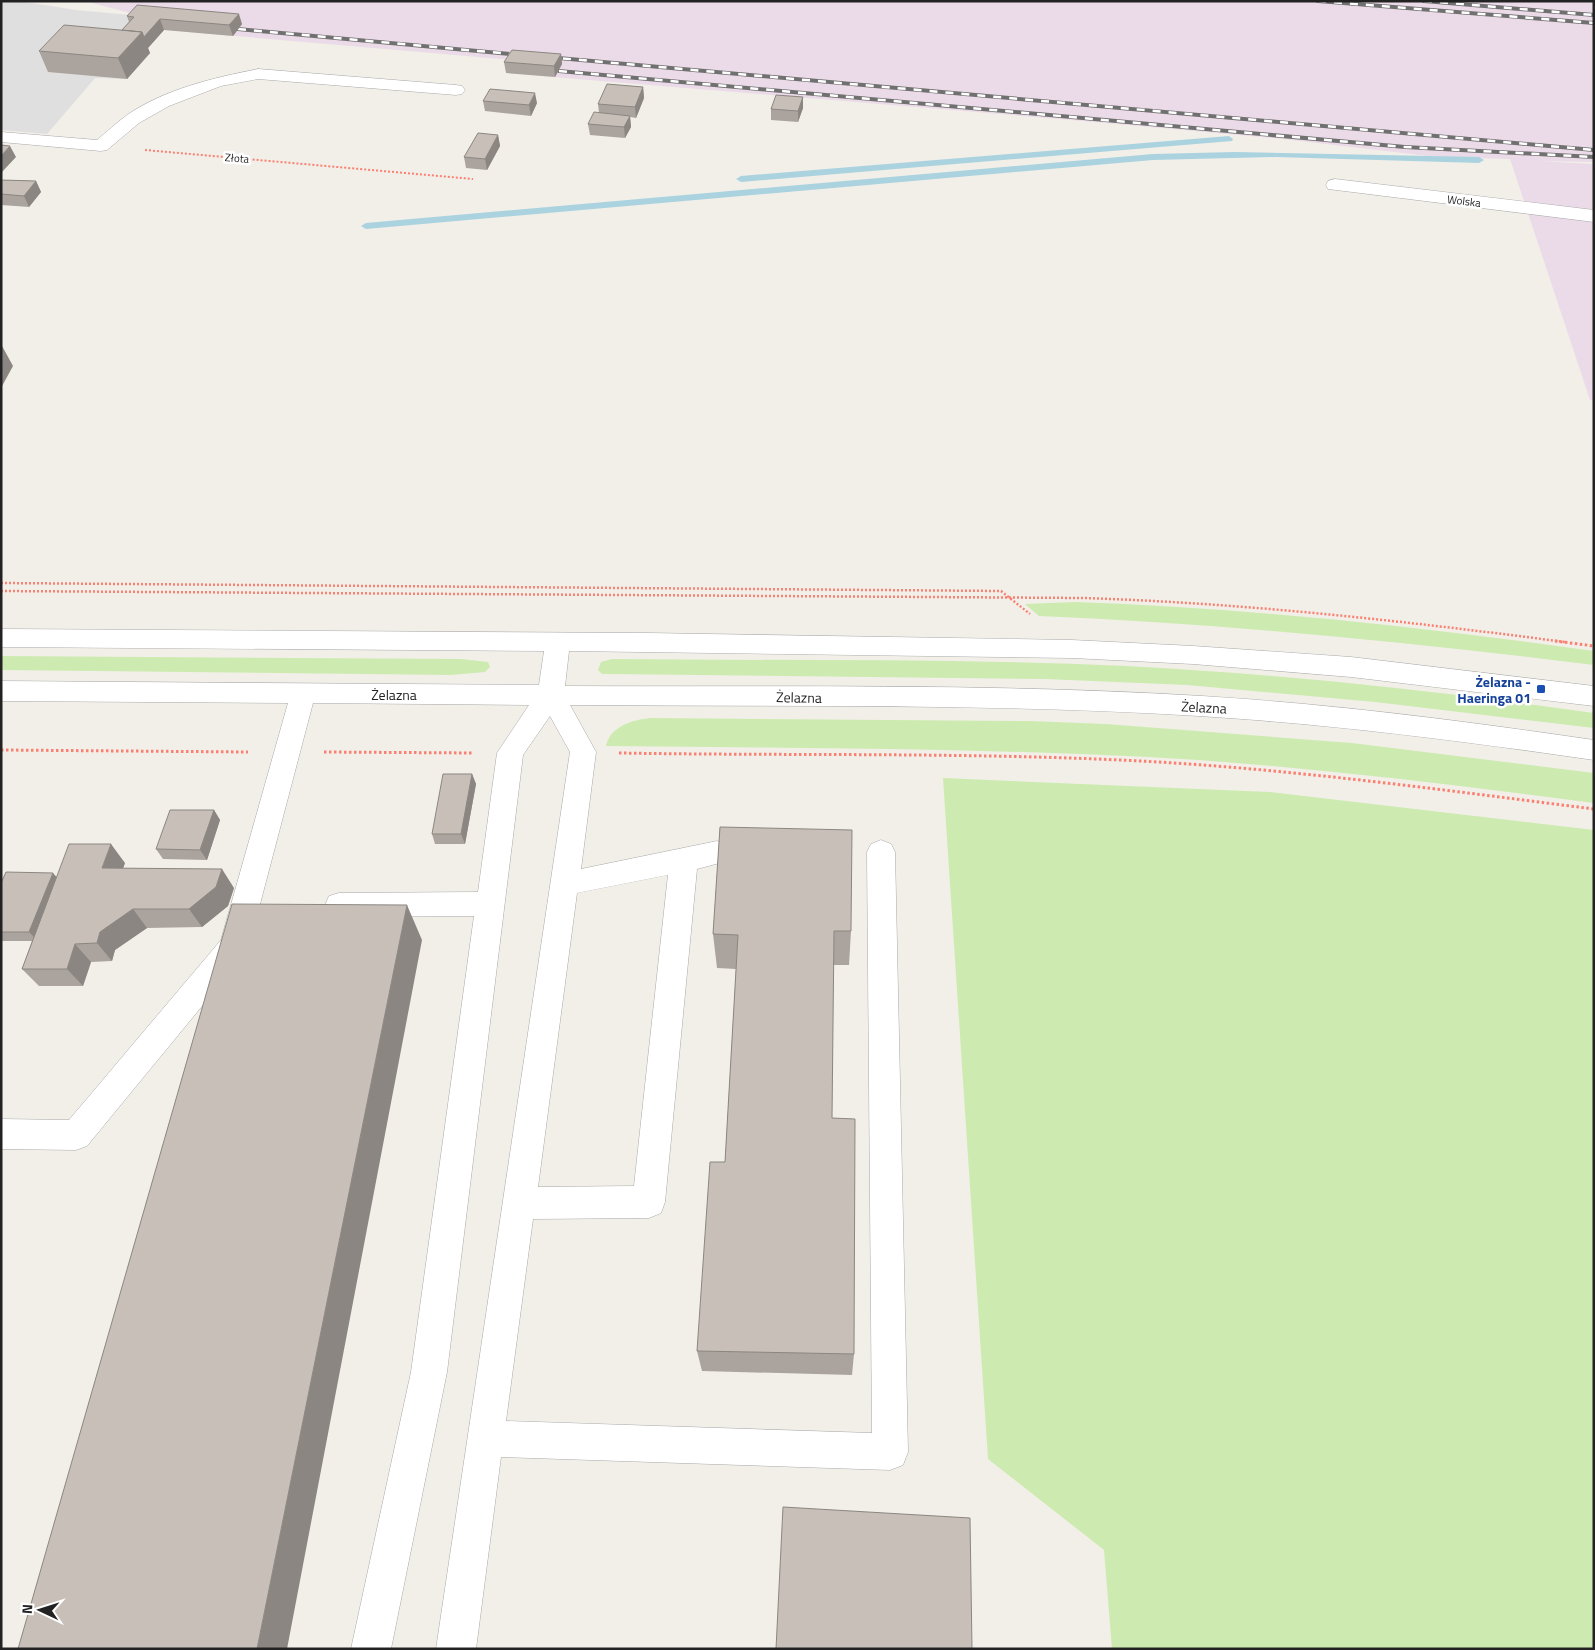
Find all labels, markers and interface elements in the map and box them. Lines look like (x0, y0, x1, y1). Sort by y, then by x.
street label: Złota (224, 149, 250, 167)
street label: Wolska (1446, 191, 1482, 211)
place label: Żelazna - Haeringa 01 (1457, 671, 1531, 708)
marker: Żelazna - Haeringa 01 (1535, 683, 1547, 695)
street label: Żelazna (371, 684, 417, 705)
street label: Żelazna (776, 686, 822, 708)
street label: Żelazna (1181, 695, 1227, 719)
north arrow (15, 1585, 65, 1635)
text: N (16, 1603, 37, 1615)

